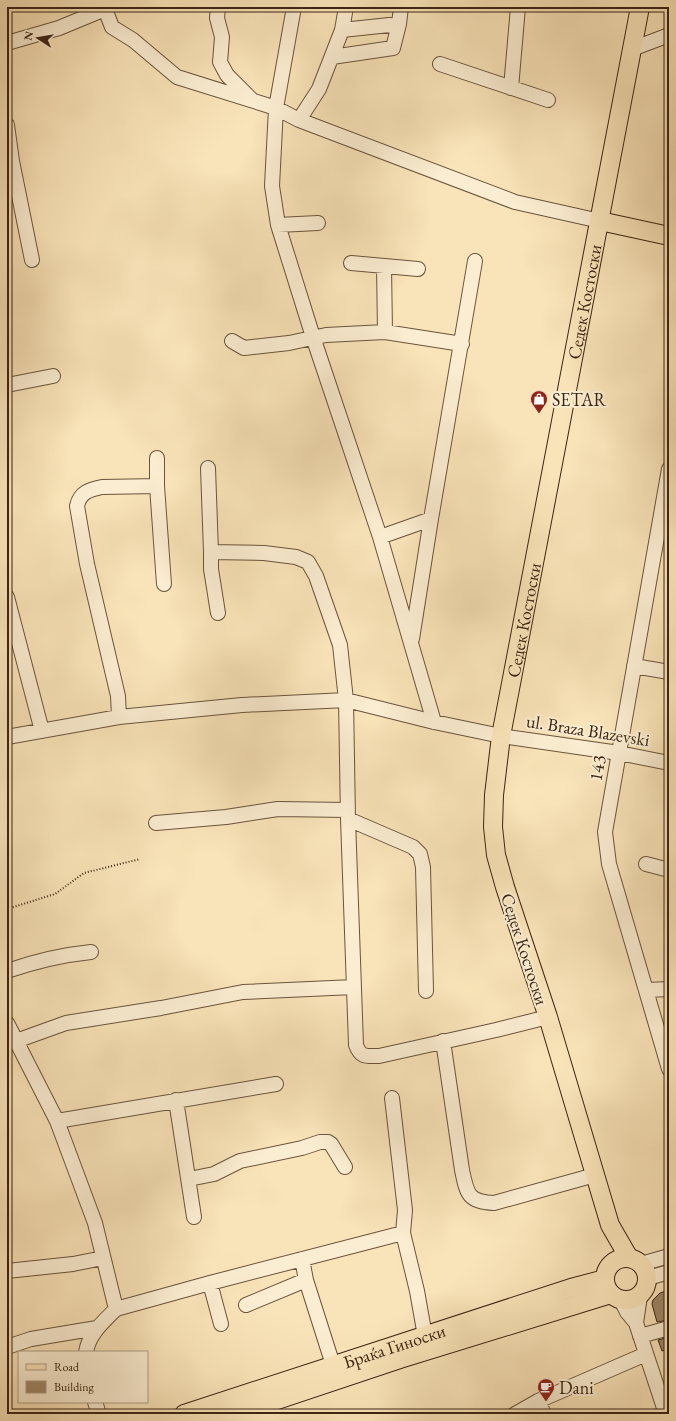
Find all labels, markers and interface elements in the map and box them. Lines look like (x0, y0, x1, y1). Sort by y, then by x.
north arrow (18, 18, 58, 58)
text: N (20, 30, 36, 42)
street label: Седек Костоски (562, 242, 606, 361)
place label: SETAR (552, 388, 607, 411)
shop icon: SETAR (529, 389, 549, 414)
street label: Седек Костоски (501, 560, 545, 679)
street label: ul. Braza Blazevski (525, 709, 652, 751)
street label: 143 (583, 753, 611, 783)
street label: Седек Костоски (496, 890, 554, 1008)
street label: Браќа Гиноски (340, 1318, 449, 1373)
legend (18, 1351, 148, 1403)
text: Road (54, 1359, 80, 1375)
place label: Dani (559, 1376, 594, 1399)
cafe icon: Dani (536, 1377, 556, 1402)
text: Building (54, 1379, 95, 1395)

